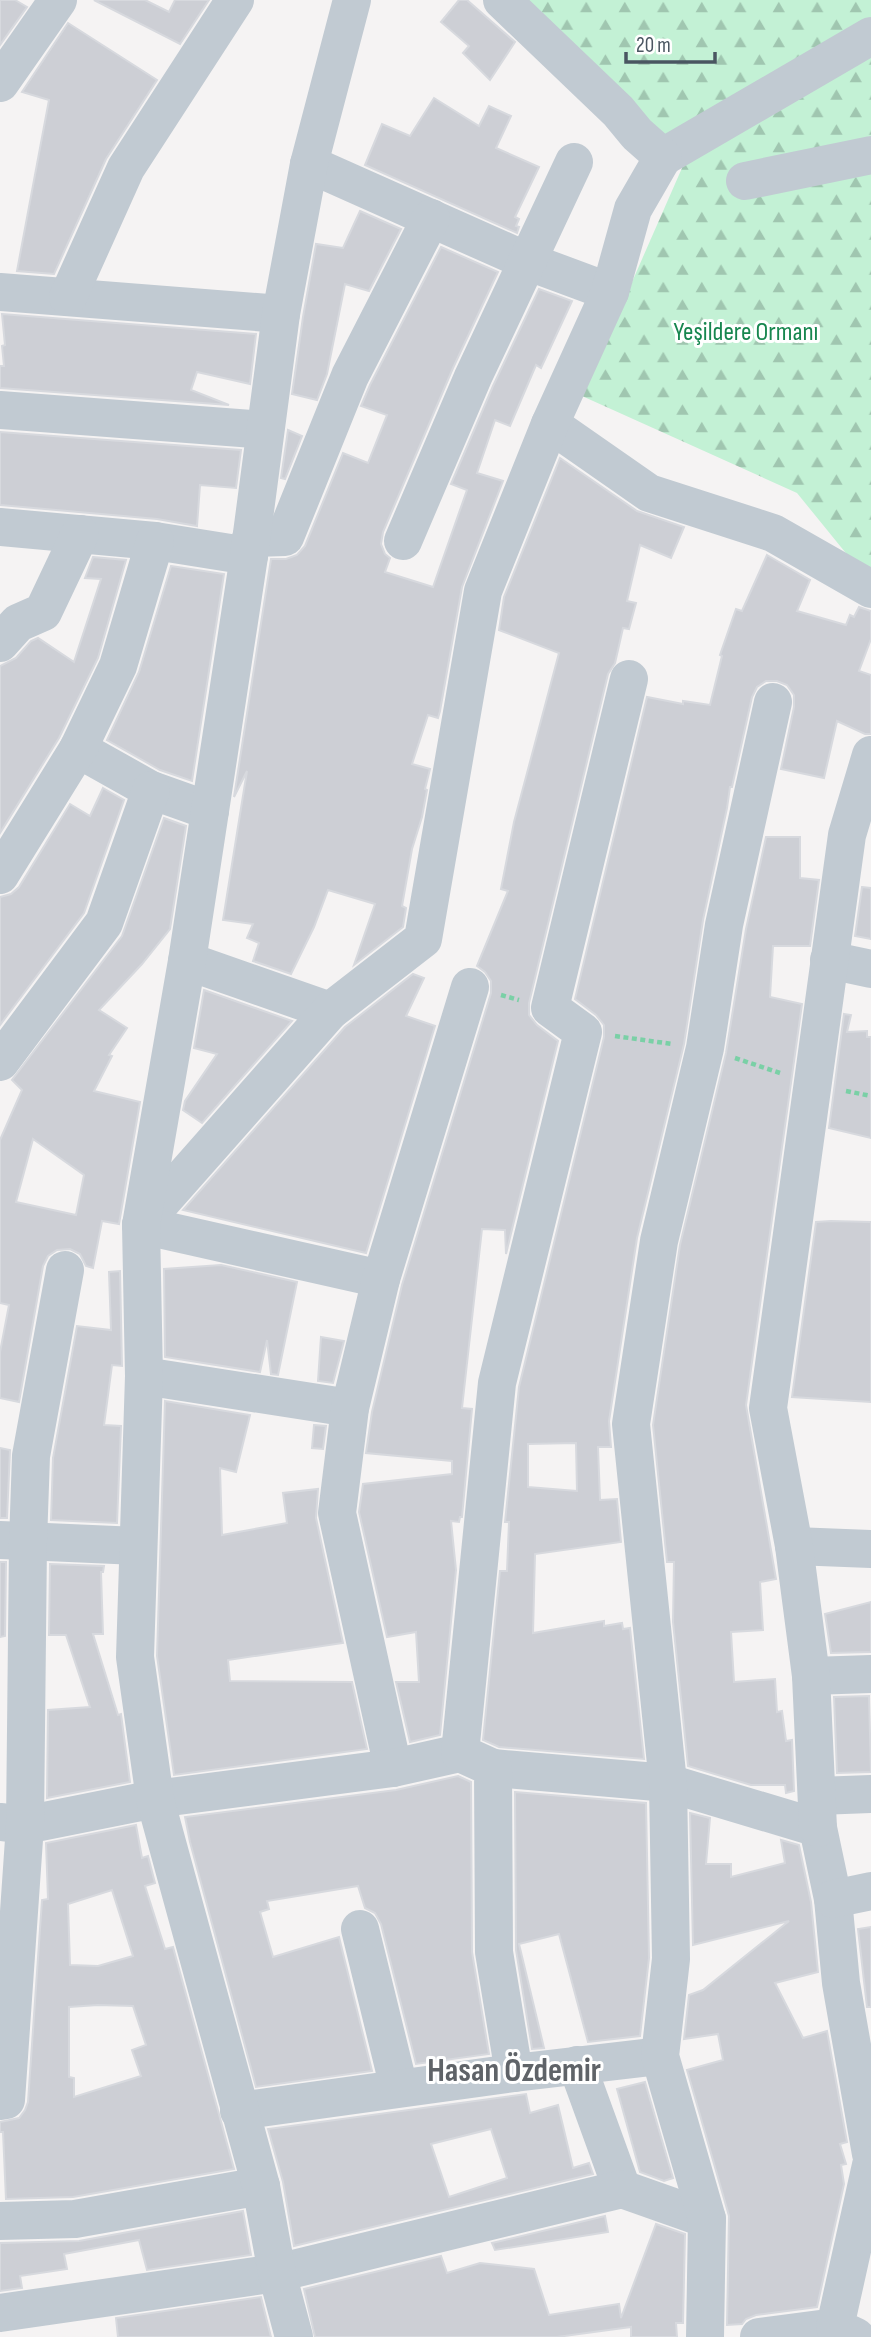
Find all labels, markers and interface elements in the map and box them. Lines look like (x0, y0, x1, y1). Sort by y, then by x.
scale bar (626, 21, 715, 65)
text: 20 m (636, 33, 671, 58)
park label: Yeşildere Ormanı (674, 317, 818, 348)
district label: Hasan Özdemir (427, 2051, 601, 2091)

